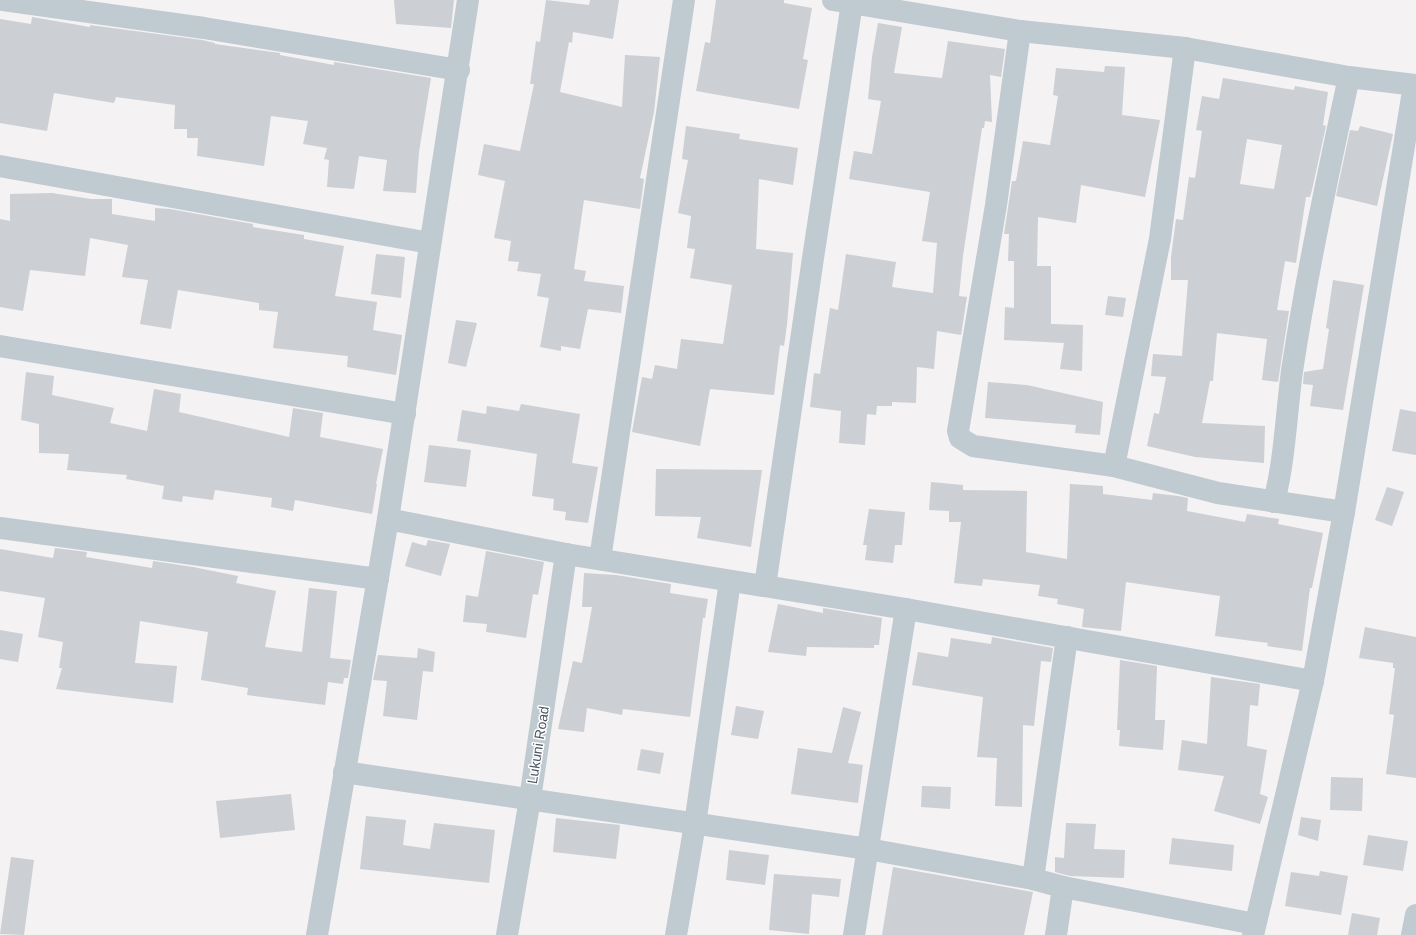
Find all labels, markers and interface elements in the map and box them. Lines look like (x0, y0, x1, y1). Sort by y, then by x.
street label: Lukuni Road (524, 705, 552, 785)

